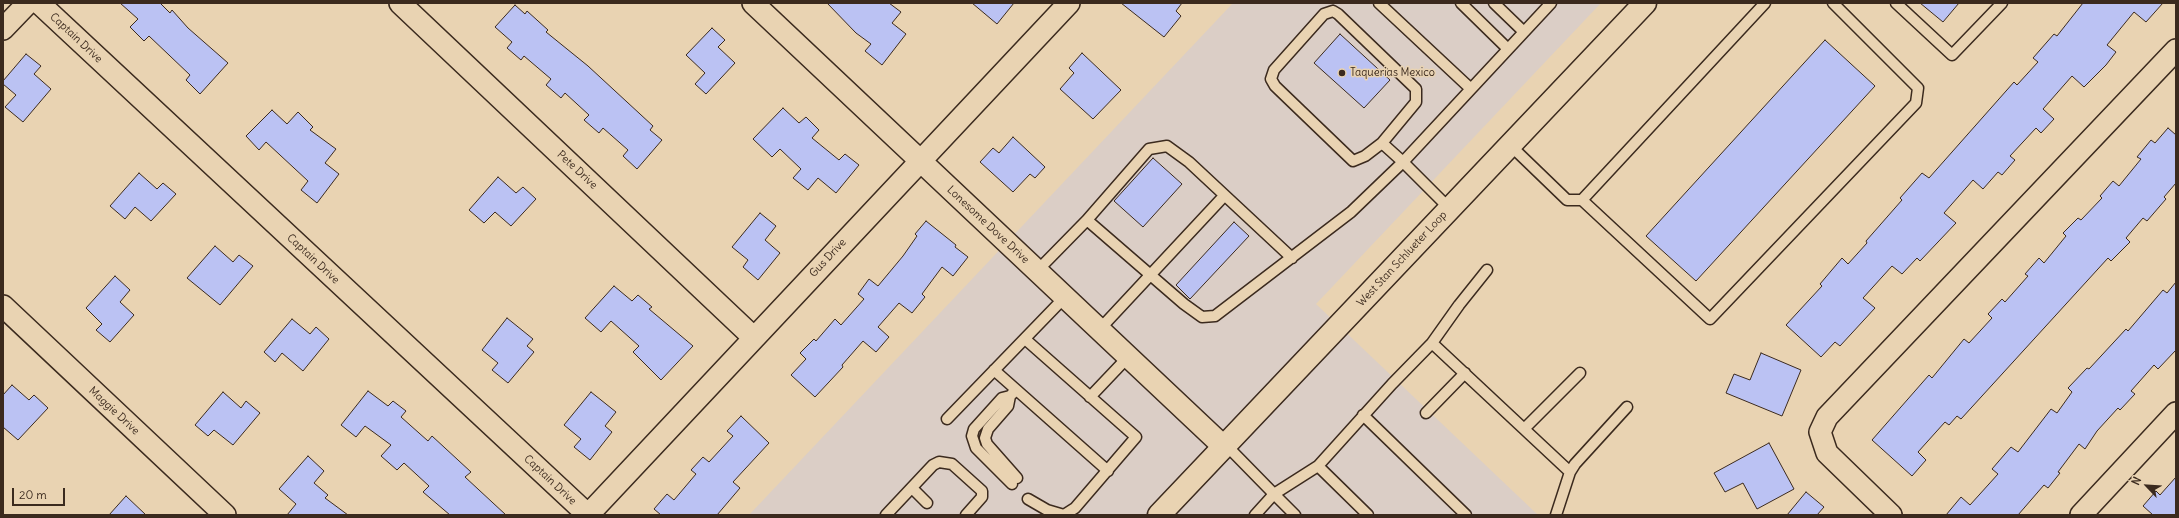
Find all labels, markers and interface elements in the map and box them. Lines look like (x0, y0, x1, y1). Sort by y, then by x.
street label: Captain Drive (47, 10, 105, 66)
place label: Taquerias Mexico (1350, 66, 1435, 80)
marker: Taquerias Mexico (1337, 68, 1347, 78)
street label: Pete Drive (554, 148, 600, 192)
street label: Lonesome Dove Drive (944, 183, 1032, 267)
street label: West Stan Schlueter Loop (1354, 209, 1450, 309)
street label: Captain Drive (284, 231, 342, 287)
street label: Gus Drive (807, 236, 849, 280)
street label: Maggie Drive (86, 384, 142, 438)
street label: Captain Drive (521, 452, 579, 508)
north arrow (2127, 466, 2167, 506)
text: N (2128, 475, 2144, 487)
scale bar (14, 480, 67, 506)
text: 20 m (19, 487, 47, 502)

